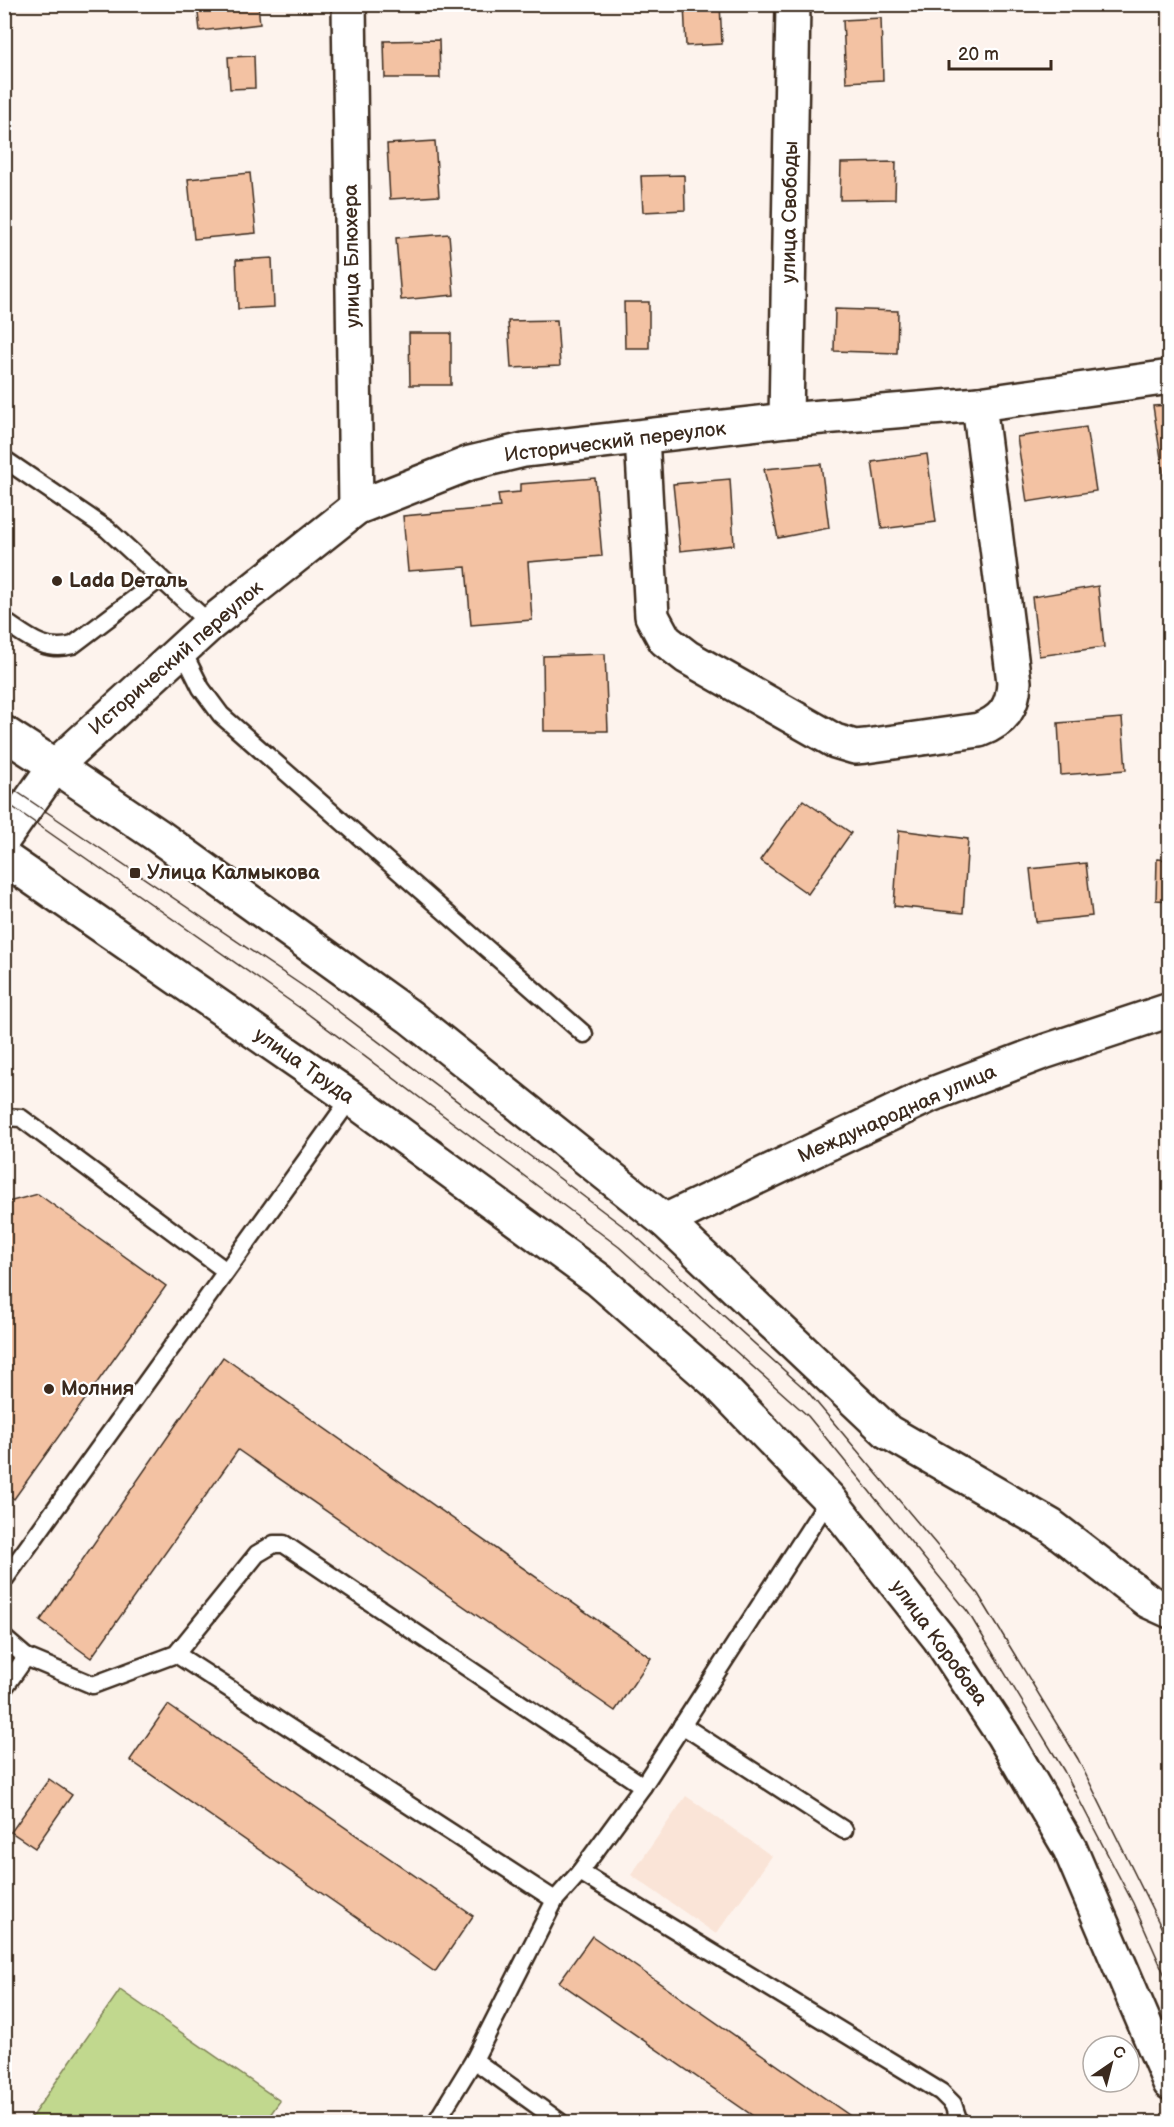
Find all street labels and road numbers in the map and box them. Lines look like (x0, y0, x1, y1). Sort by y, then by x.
street label: улица Свободы (777, 141, 803, 283)
street label: улица Блюхера (339, 184, 365, 328)
street label: Исторический переулок (503, 416, 728, 468)
street label: Исторический переулок (84, 576, 268, 740)
street label: улица Труда (249, 1023, 359, 1109)
street label: Международная улица (794, 1059, 1000, 1169)
street label: улица Коробова (885, 1575, 993, 1711)

